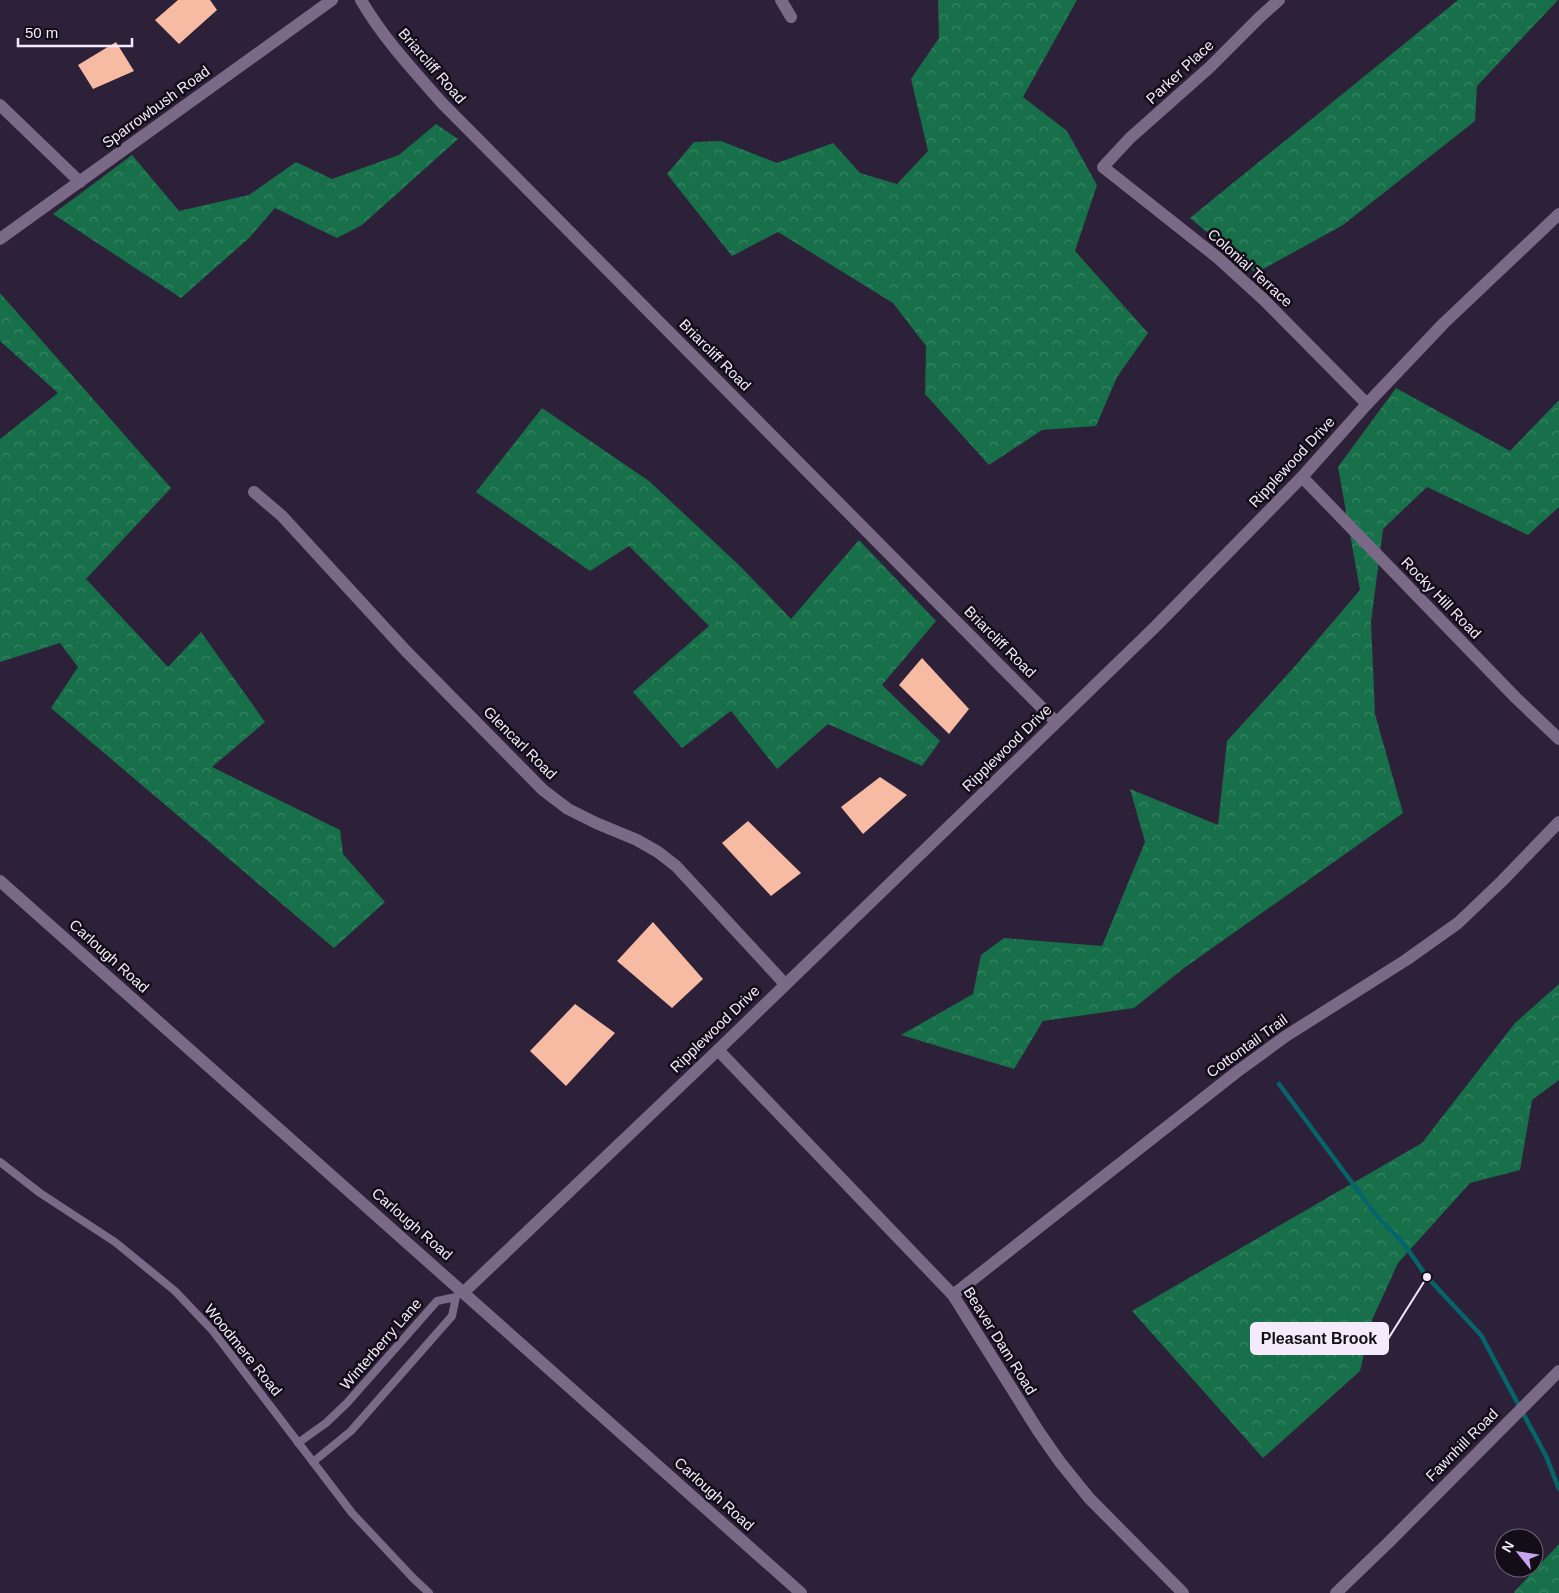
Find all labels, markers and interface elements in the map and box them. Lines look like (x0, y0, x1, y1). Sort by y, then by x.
scale bar (18, 15, 131, 47)
text: 50 m (25, 24, 58, 41)
street label: Briarcliff Road (395, 25, 470, 107)
street label: Parker Place (1142, 36, 1217, 107)
street label: Sparrowbush Road (99, 62, 213, 151)
street label: Colonial Terrace (1204, 225, 1296, 310)
street label: Briarcliff Road (676, 315, 755, 394)
street label: Ripplewood Drive (1245, 413, 1338, 510)
street label: Rocky Hill Road (1398, 553, 1485, 642)
street label: Briarcliff Road (961, 602, 1040, 681)
street label: Ripplewood Drive (958, 701, 1055, 795)
street label: Glencarl Road (480, 703, 560, 783)
street label: Carlough Road (66, 916, 153, 996)
street label: Ripplewood Drive (666, 982, 763, 1076)
street label: Cottontail Trail (1203, 1011, 1290, 1081)
street label: Carlough Road (369, 1184, 456, 1263)
street label: Beaver Dam Road (961, 1284, 1040, 1398)
street label: Winterberry Lane (336, 1295, 425, 1393)
street label: Woodmere Road (201, 1300, 286, 1399)
callout: Pleasant Brook (1251, 1323, 1388, 1354)
text: Pleasant Brook (1261, 1330, 1377, 1347)
street label: Fawnhill Road (1422, 1405, 1501, 1484)
street label: Carlough Road (671, 1454, 758, 1534)
north arrow (1494, 1528, 1544, 1578)
text: N (1498, 1538, 1517, 1555)

